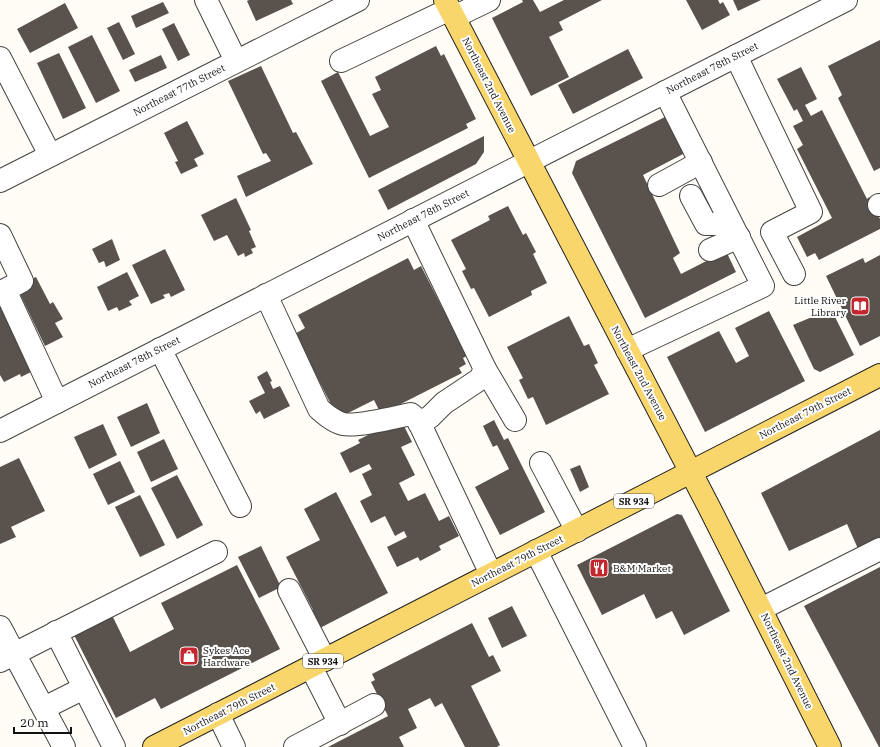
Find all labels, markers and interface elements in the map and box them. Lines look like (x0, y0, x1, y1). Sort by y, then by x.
street label: Northeast 2nd Avenue (459, 35, 519, 135)
street label: Northeast 78th Street (664, 39, 761, 97)
street label: Northeast 77th Street (131, 61, 228, 119)
street label: Northeast 78th Street (375, 186, 472, 244)
place label: Little River Library (794, 294, 847, 319)
library icon: Little River Library (849, 295, 871, 317)
street label: Northeast 2nd Avenue (609, 324, 669, 422)
street label: Northeast 78th Street (86, 333, 183, 391)
street label: Northeast 79th Street (757, 384, 854, 442)
road number: SR 934 (614, 494, 654, 508)
street label: Northeast 79th Street (469, 532, 566, 590)
restaurant icon: B&M Market (588, 557, 610, 579)
place label: B&M Market (613, 562, 671, 575)
street label: Northeast 2nd Avenue (758, 611, 816, 711)
place label: Sykes Ace Hardware (203, 644, 250, 669)
shop icon: Sykes Ace Hardware (178, 645, 200, 667)
road number: SR 934 (303, 654, 343, 668)
street label: Northeast 79th Street (181, 680, 278, 738)
scale bar (14, 709, 71, 735)
text: 20 m (20, 715, 49, 730)

